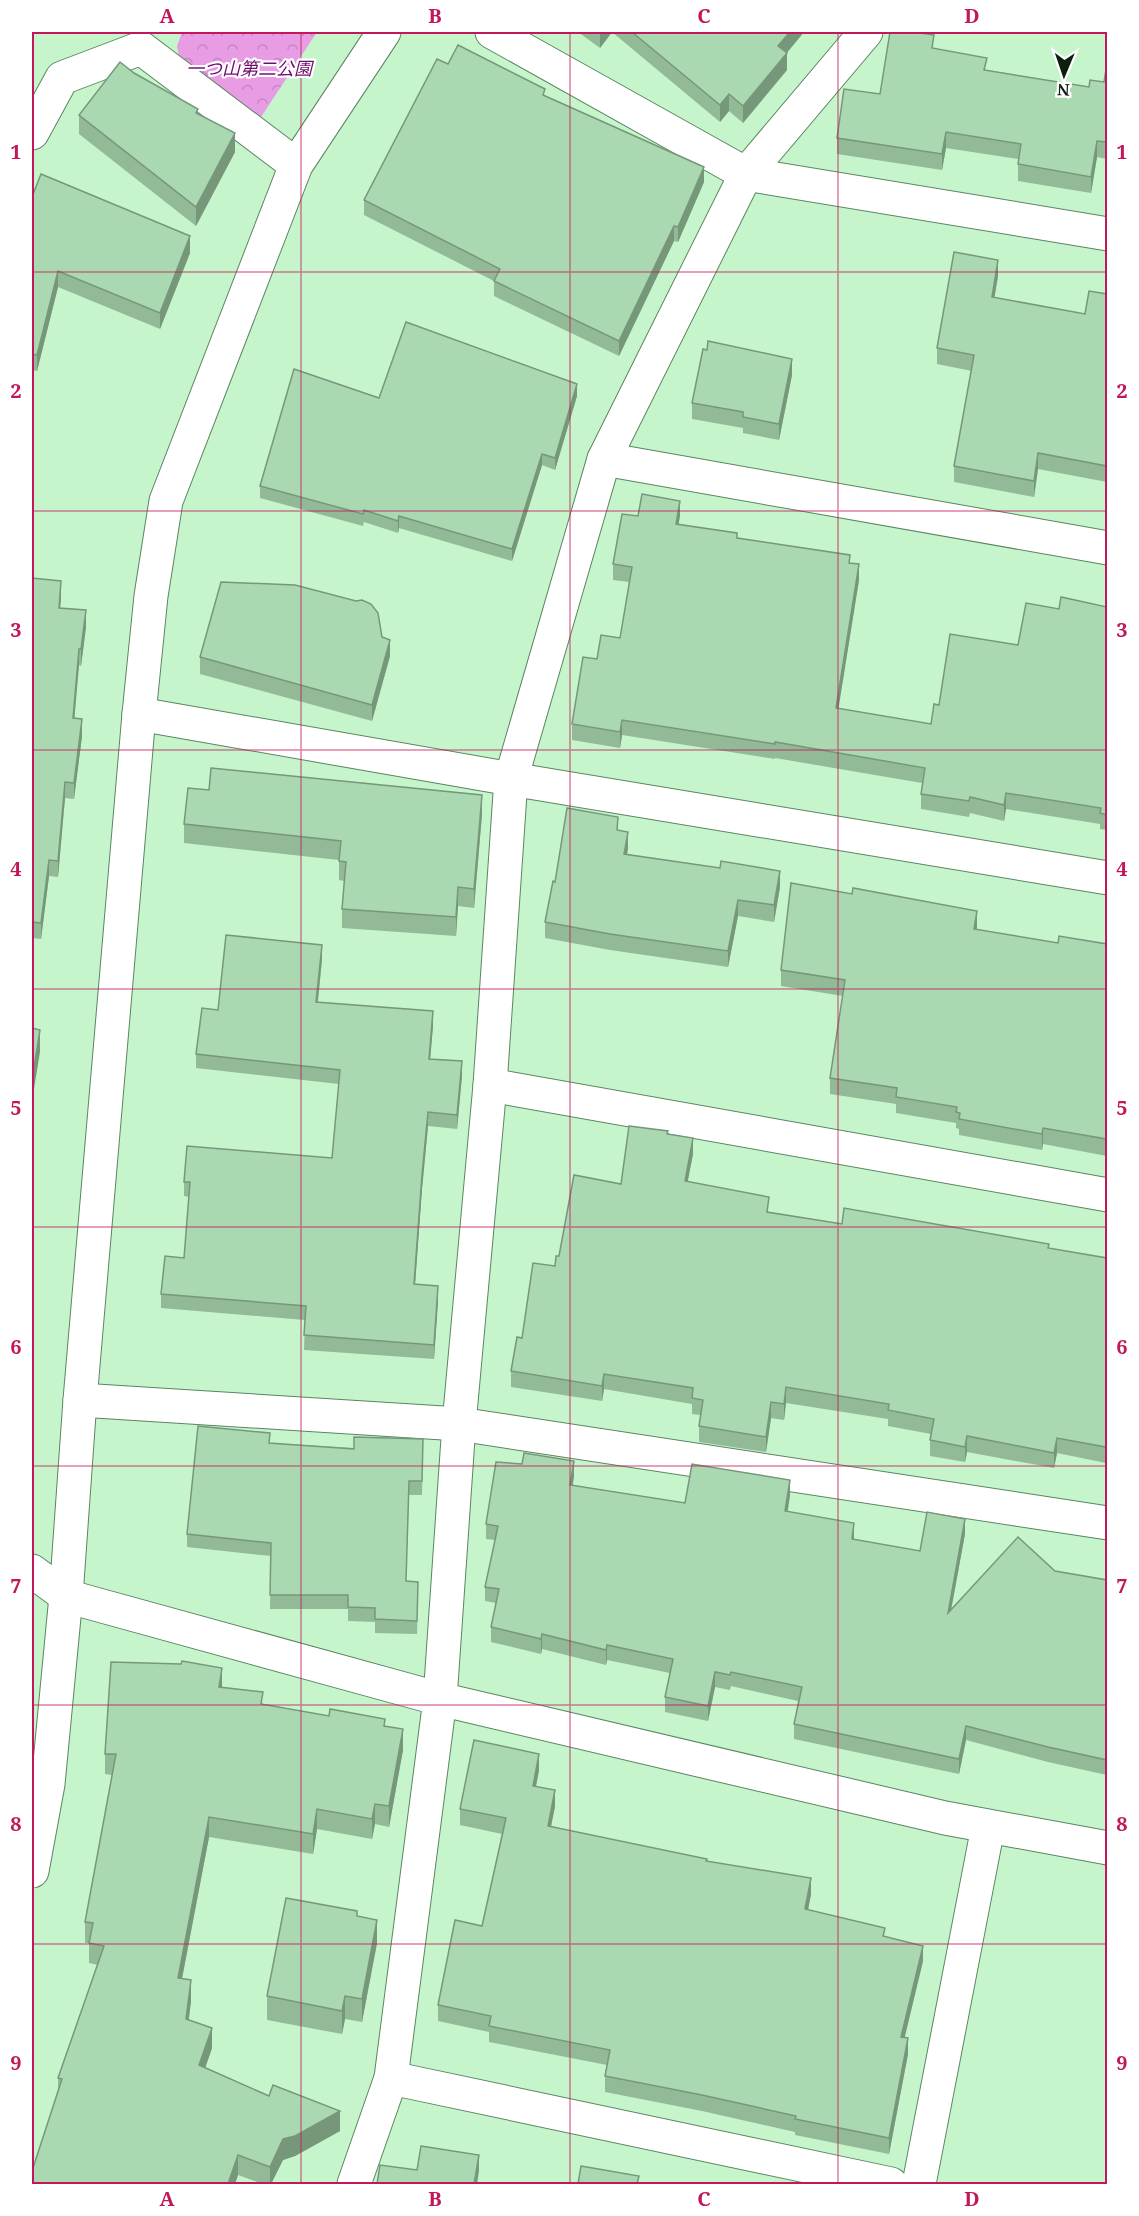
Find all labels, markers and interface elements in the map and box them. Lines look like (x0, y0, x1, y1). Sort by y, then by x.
text: A (159, 2, 175, 29)
text: B (428, 2, 442, 29)
text: C (697, 2, 711, 29)
text: D (964, 2, 980, 29)
north arrow (1034, 45, 1094, 105)
park label: 一つ山第二公園 (186, 56, 315, 80)
text: N (1056, 79, 1070, 101)
text: 1 (10, 138, 22, 165)
text: 1 (1116, 138, 1128, 165)
text: 2 (10, 377, 22, 404)
text: 2 (1116, 377, 1128, 404)
text: 3 (10, 616, 22, 643)
text: 3 (1116, 616, 1128, 643)
text: 4 (10, 855, 22, 882)
text: 4 (1116, 855, 1128, 882)
text: 5 (10, 1094, 22, 1121)
text: 5 (1116, 1094, 1128, 1121)
text: 6 (10, 1333, 22, 1360)
text: 6 (1116, 1333, 1128, 1360)
text: 7 (10, 1572, 22, 1599)
text: 7 (1116, 1572, 1128, 1599)
text: 8 (10, 1810, 22, 1837)
text: 8 (1116, 1810, 1128, 1837)
text: 9 (10, 2049, 22, 2076)
text: 9 (1116, 2049, 1128, 2076)
text: A (159, 2185, 175, 2212)
text: B (428, 2185, 442, 2212)
text: C (697, 2185, 711, 2212)
text: D (964, 2185, 980, 2212)

